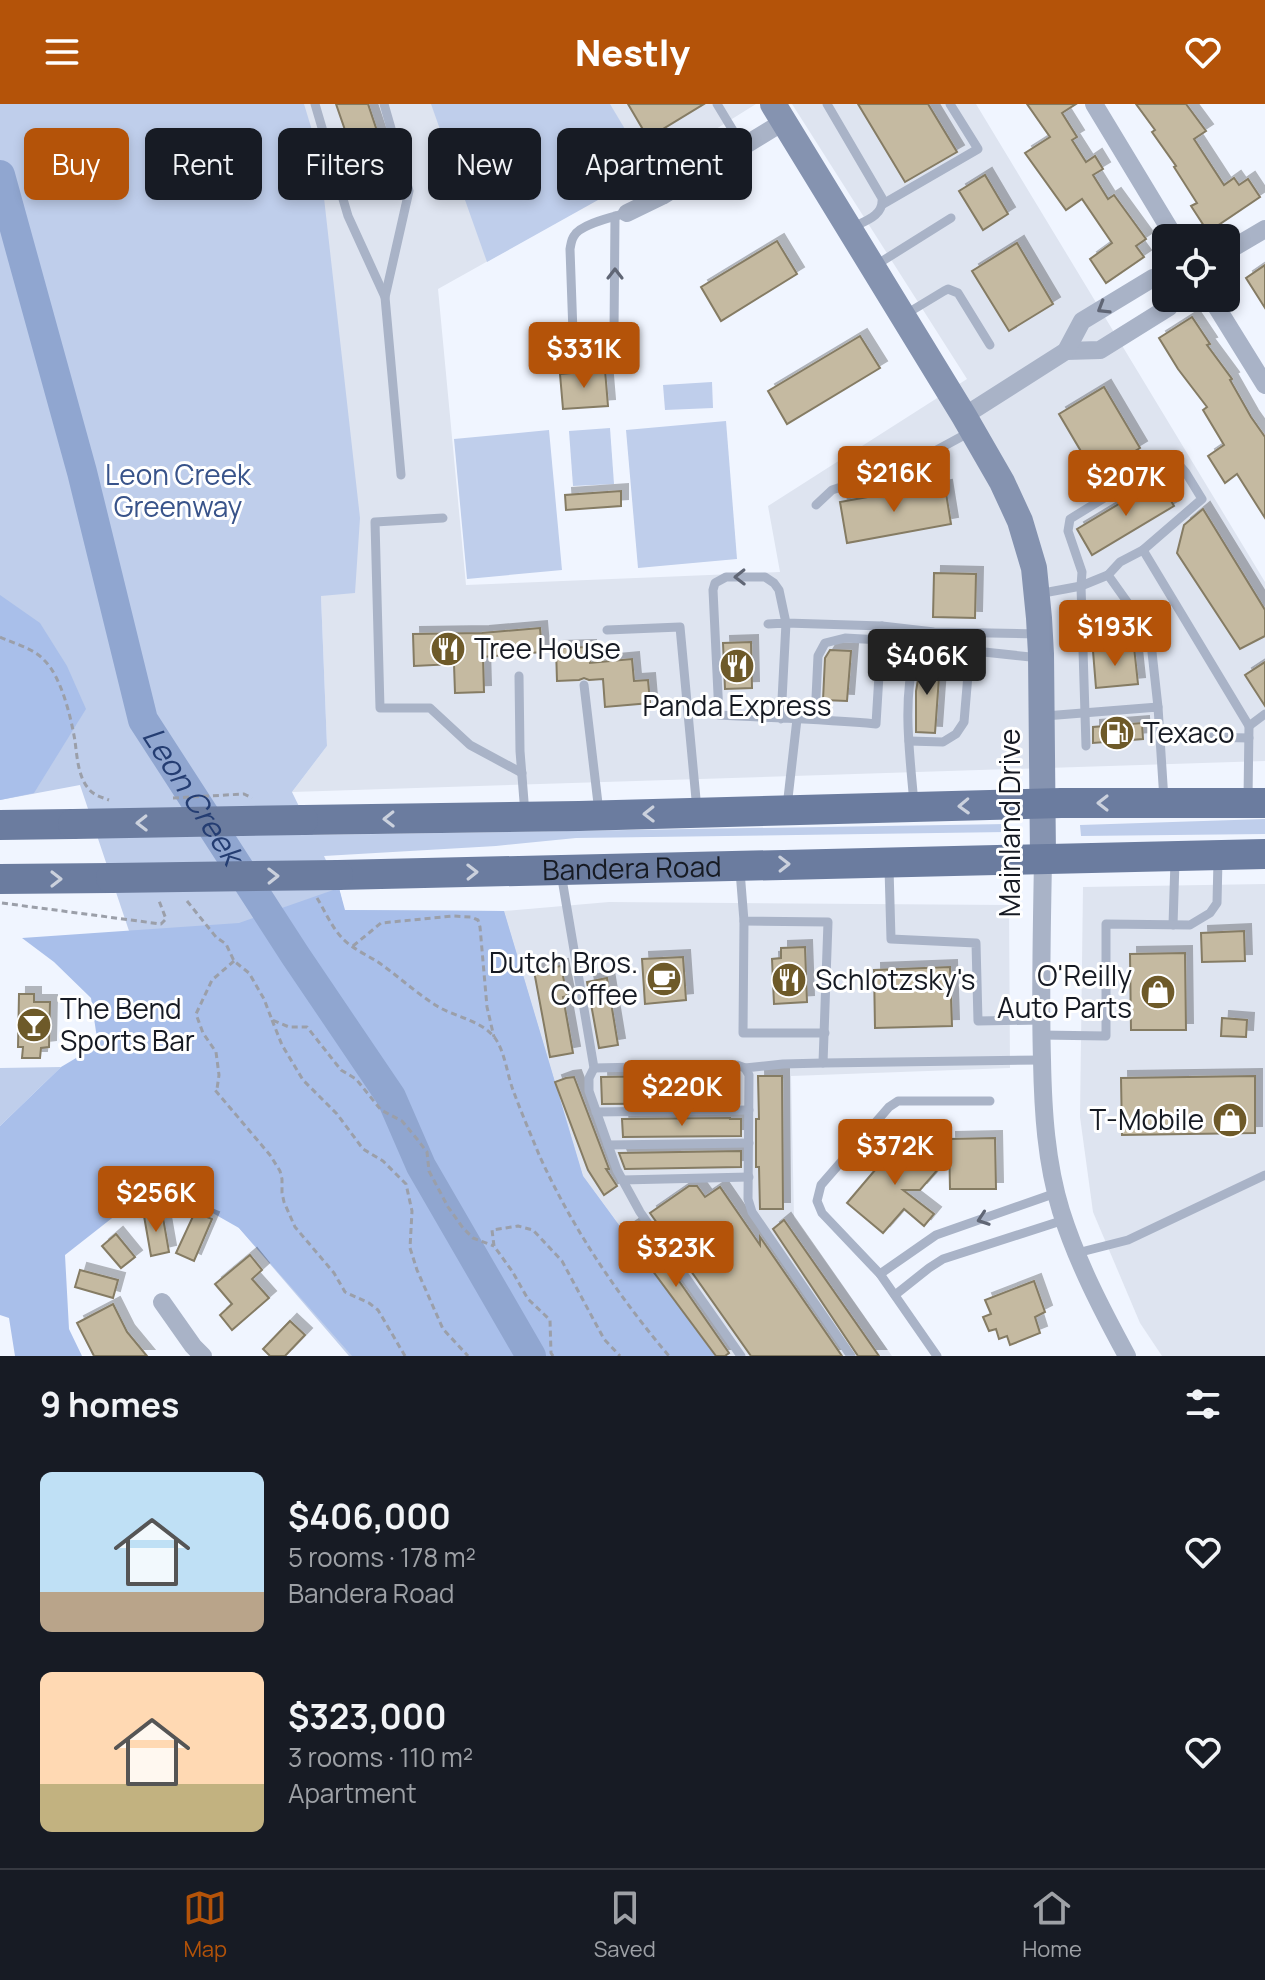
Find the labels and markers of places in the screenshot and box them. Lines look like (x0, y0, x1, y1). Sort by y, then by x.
pin: $331K (528, 322, 640, 390)
pin: $216K (838, 446, 950, 514)
pin: $207K (1070, 450, 1182, 518)
pin: $193K (1059, 600, 1171, 668)
place label: Tree House (474, 629, 621, 667)
pin: $406K (871, 629, 983, 697)
restaurant icon: Tree House (429, 630, 467, 668)
restaurant icon: Panda Express (718, 647, 756, 685)
place label: Panda Express (643, 686, 831, 724)
place label: Texaco (1143, 713, 1235, 751)
fuel station icon: Texaco (1098, 714, 1136, 752)
place label: Dutch Bros. Coffee (489, 943, 638, 1013)
place label: O'Reilly Auto Parts (997, 956, 1132, 1026)
cafe icon: Dutch Bros. Coffee (645, 960, 683, 998)
place label: Schlotzsky's (815, 960, 975, 998)
restaurant icon: Schlotzsky's (770, 961, 808, 999)
shop icon: O'Reilly Auto Parts (1139, 973, 1177, 1011)
place label: The Bend Sports Bar (60, 989, 195, 1059)
bar icon: The Bend Sports Bar (15, 1006, 53, 1044)
pin: $220K (626, 1060, 738, 1128)
place label: T-Mobile (1089, 1100, 1204, 1138)
shop icon: T-Mobile (1211, 1101, 1249, 1139)
pin: $372K (839, 1119, 951, 1187)
pin: $256K (100, 1166, 212, 1234)
pin: $323K (620, 1221, 732, 1289)

